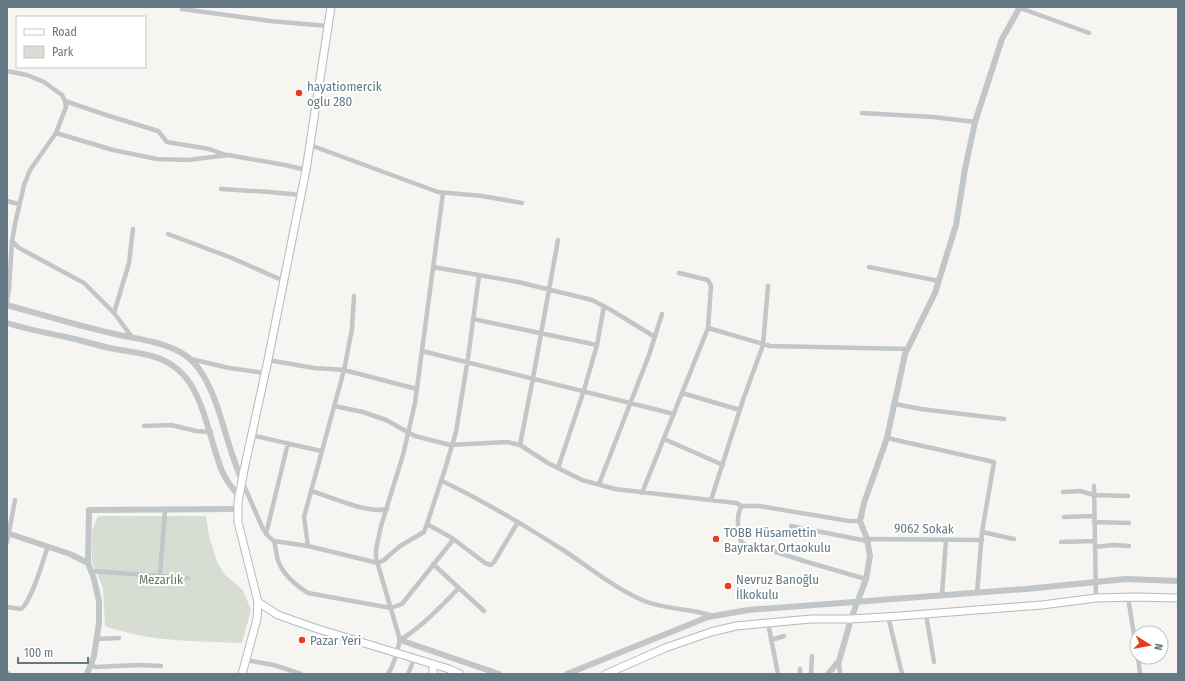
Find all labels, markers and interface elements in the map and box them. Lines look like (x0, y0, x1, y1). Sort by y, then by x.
legend (16, 16, 146, 68)
text: Road (52, 25, 77, 39)
text: Park (52, 45, 74, 59)
place label: hayatiomercik oglu 280 (307, 79, 383, 109)
marker: hayatiomercik oglu 280 (294, 88, 304, 98)
street label: 9062 Sokak (894, 520, 955, 537)
place label: TOBB Hüsamettin Bayraktar Ortaokulu (724, 525, 831, 555)
marker: TOBB Hüsamettin Bayraktar Ortaokulu (711, 534, 721, 544)
park label: Mezarlık (139, 572, 184, 587)
place label: Nevruz Banoğlu İlkokulu (736, 572, 819, 602)
marker: Nevruz Banoğlu İlkokulu (723, 581, 733, 591)
north arrow (1129, 625, 1169, 665)
place label: Pazar Yeri (310, 633, 361, 648)
marker: Pazar Yeri (297, 635, 307, 645)
scale bar (18, 639, 88, 665)
text: N (1151, 642, 1165, 651)
text: 100 m (24, 646, 53, 660)

